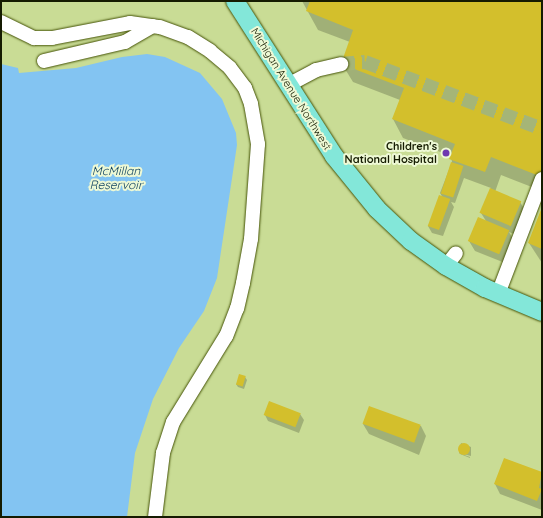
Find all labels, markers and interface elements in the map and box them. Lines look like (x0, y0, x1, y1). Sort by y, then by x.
street label: Michigan Avenue Northwest (248, 26, 334, 152)
place label: Children's National Hospital (345, 140, 437, 166)
marker: Children's National Hospital (440, 147, 452, 159)
water label: McMillan Reservoir (89, 164, 143, 192)

